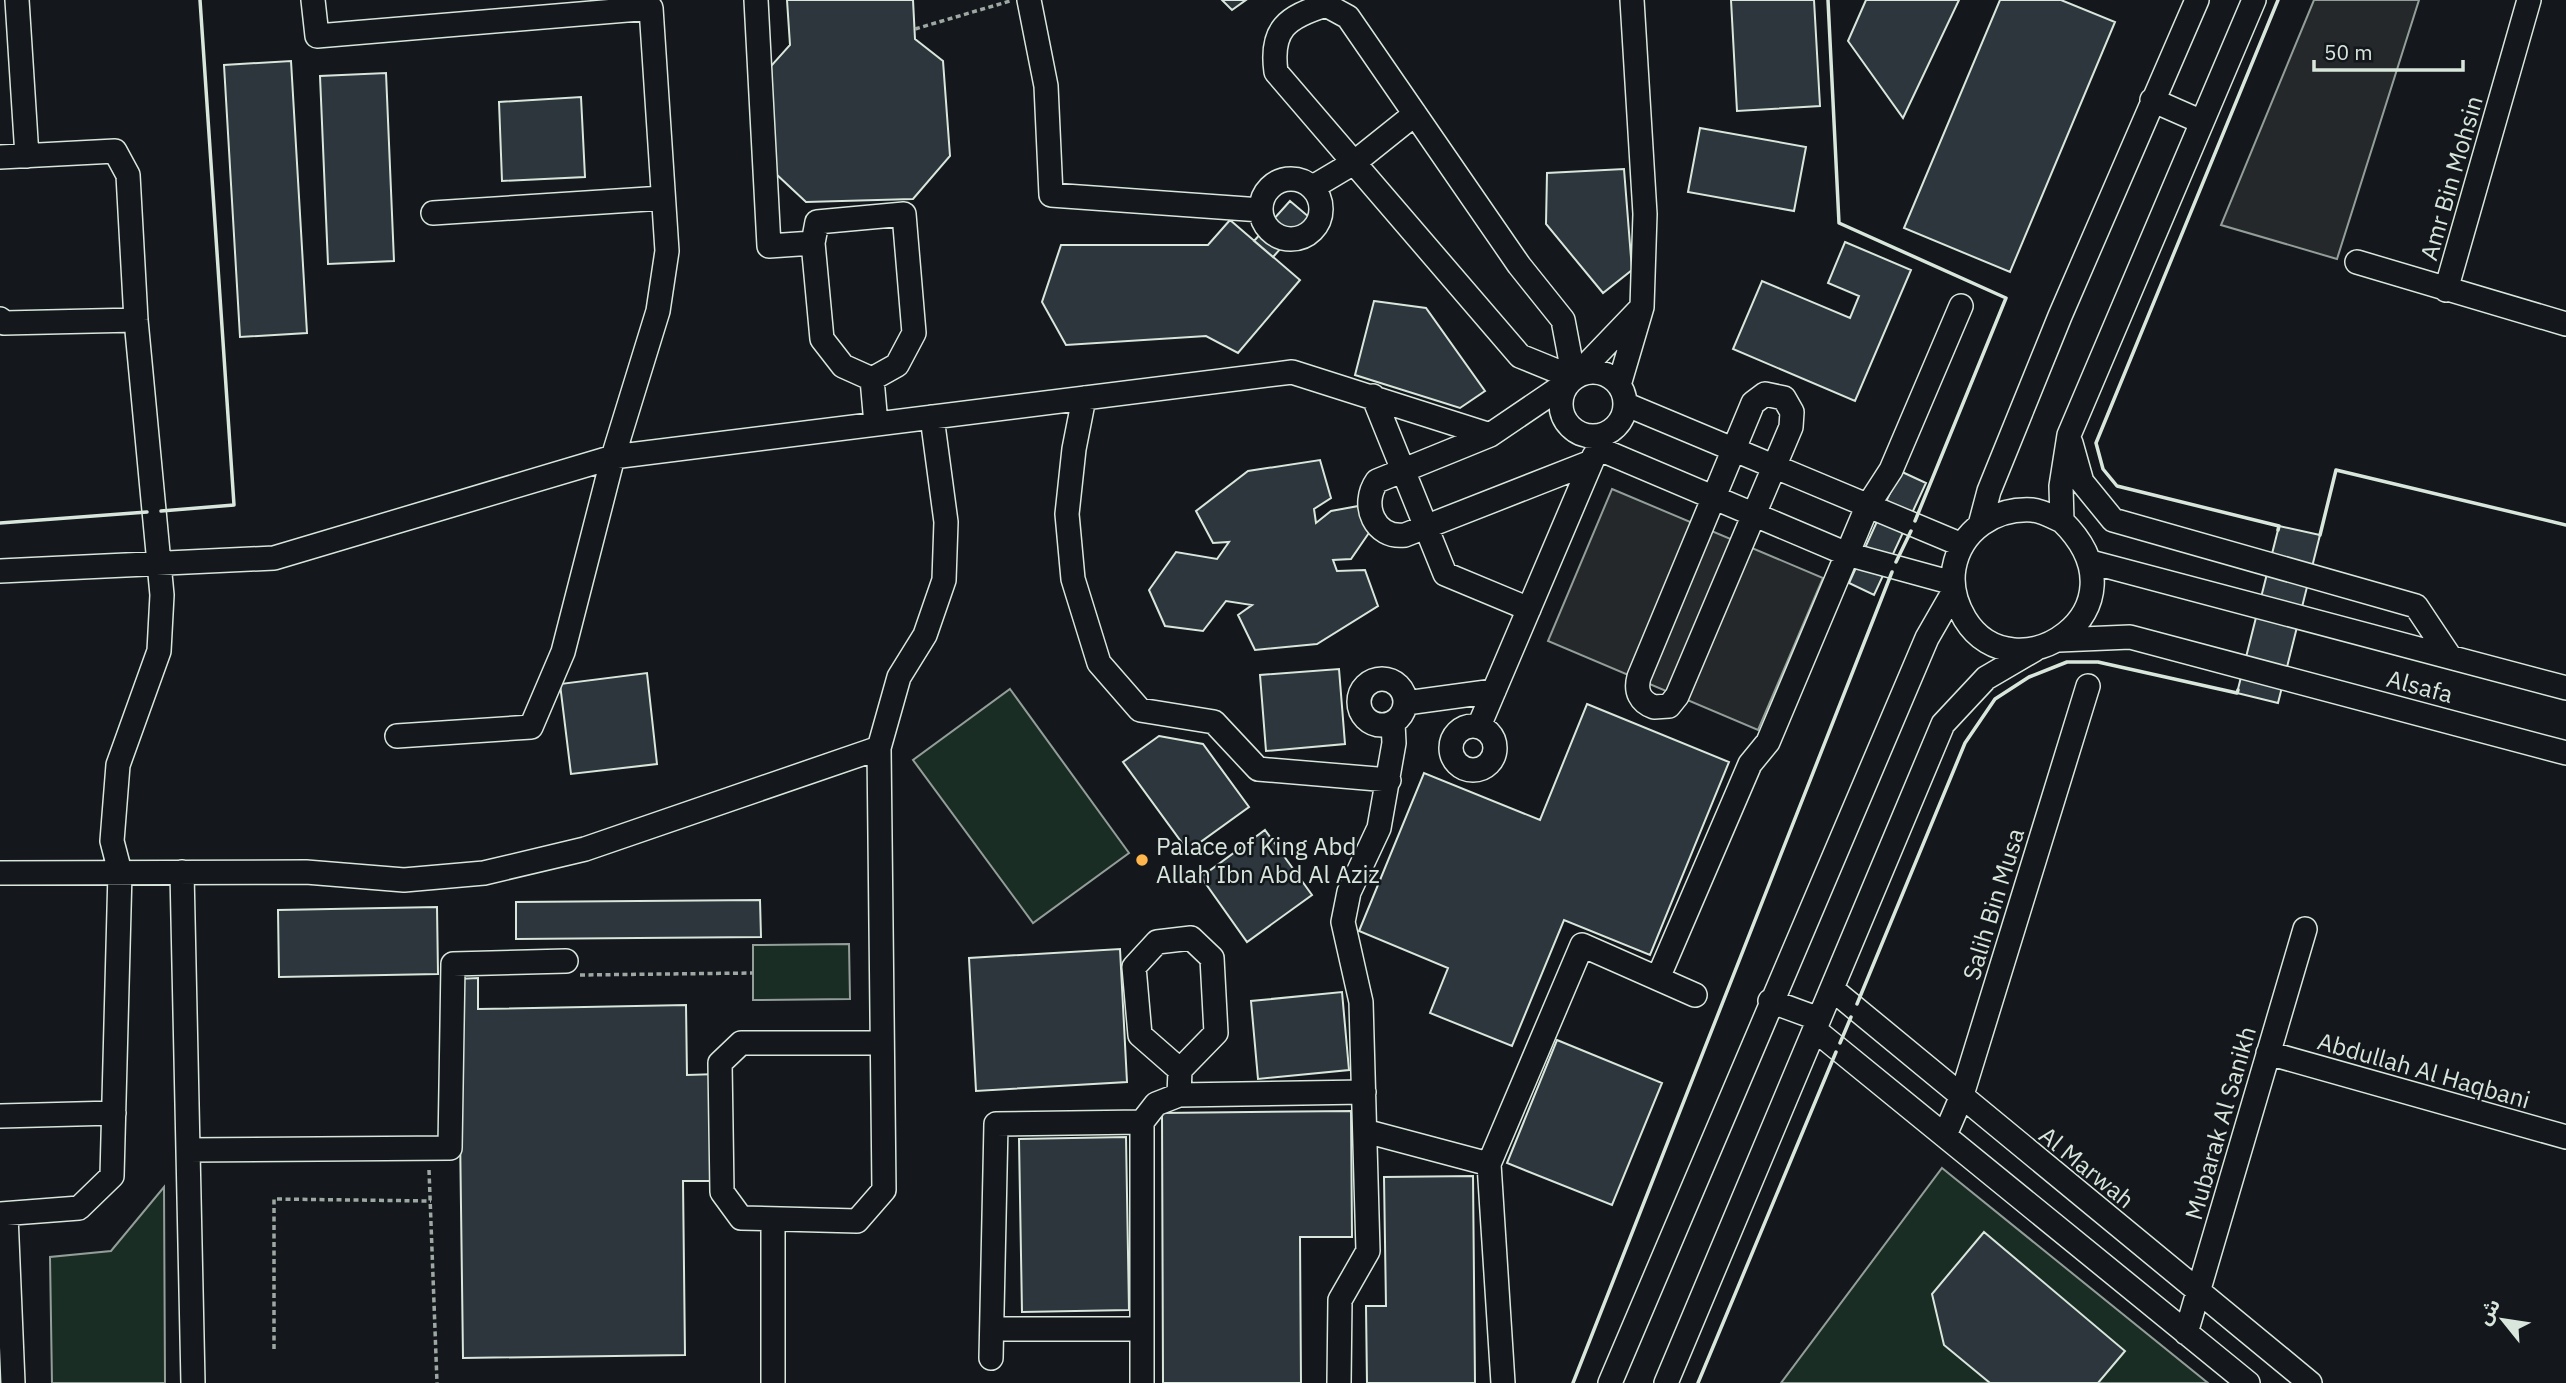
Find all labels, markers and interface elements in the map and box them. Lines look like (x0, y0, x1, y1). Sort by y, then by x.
scale bar (2314, 28, 2463, 72)
text: 50 m (2324, 38, 2373, 66)
street label: Amr Bin Mohsin (2412, 92, 2490, 264)
street label: Alsafa (2383, 662, 2457, 710)
street label: Salih Bin Musa (1955, 824, 2031, 984)
place label: Palace of King Abd Allah Ibn Abd Al Aziz (1156, 830, 1380, 890)
marker: Palace of King Abd Allah Ibn Abd Al Aziz (1134, 852, 1150, 868)
street label: Mubarak Al Sanikh (2177, 1022, 2263, 1224)
street label: Abdullah Al Haqbani (2314, 1024, 2534, 1116)
street label: Al Marwah (2033, 1119, 2141, 1215)
north arrow (2468, 1285, 2538, 1355)
text: ش (2471, 1294, 2505, 1329)

